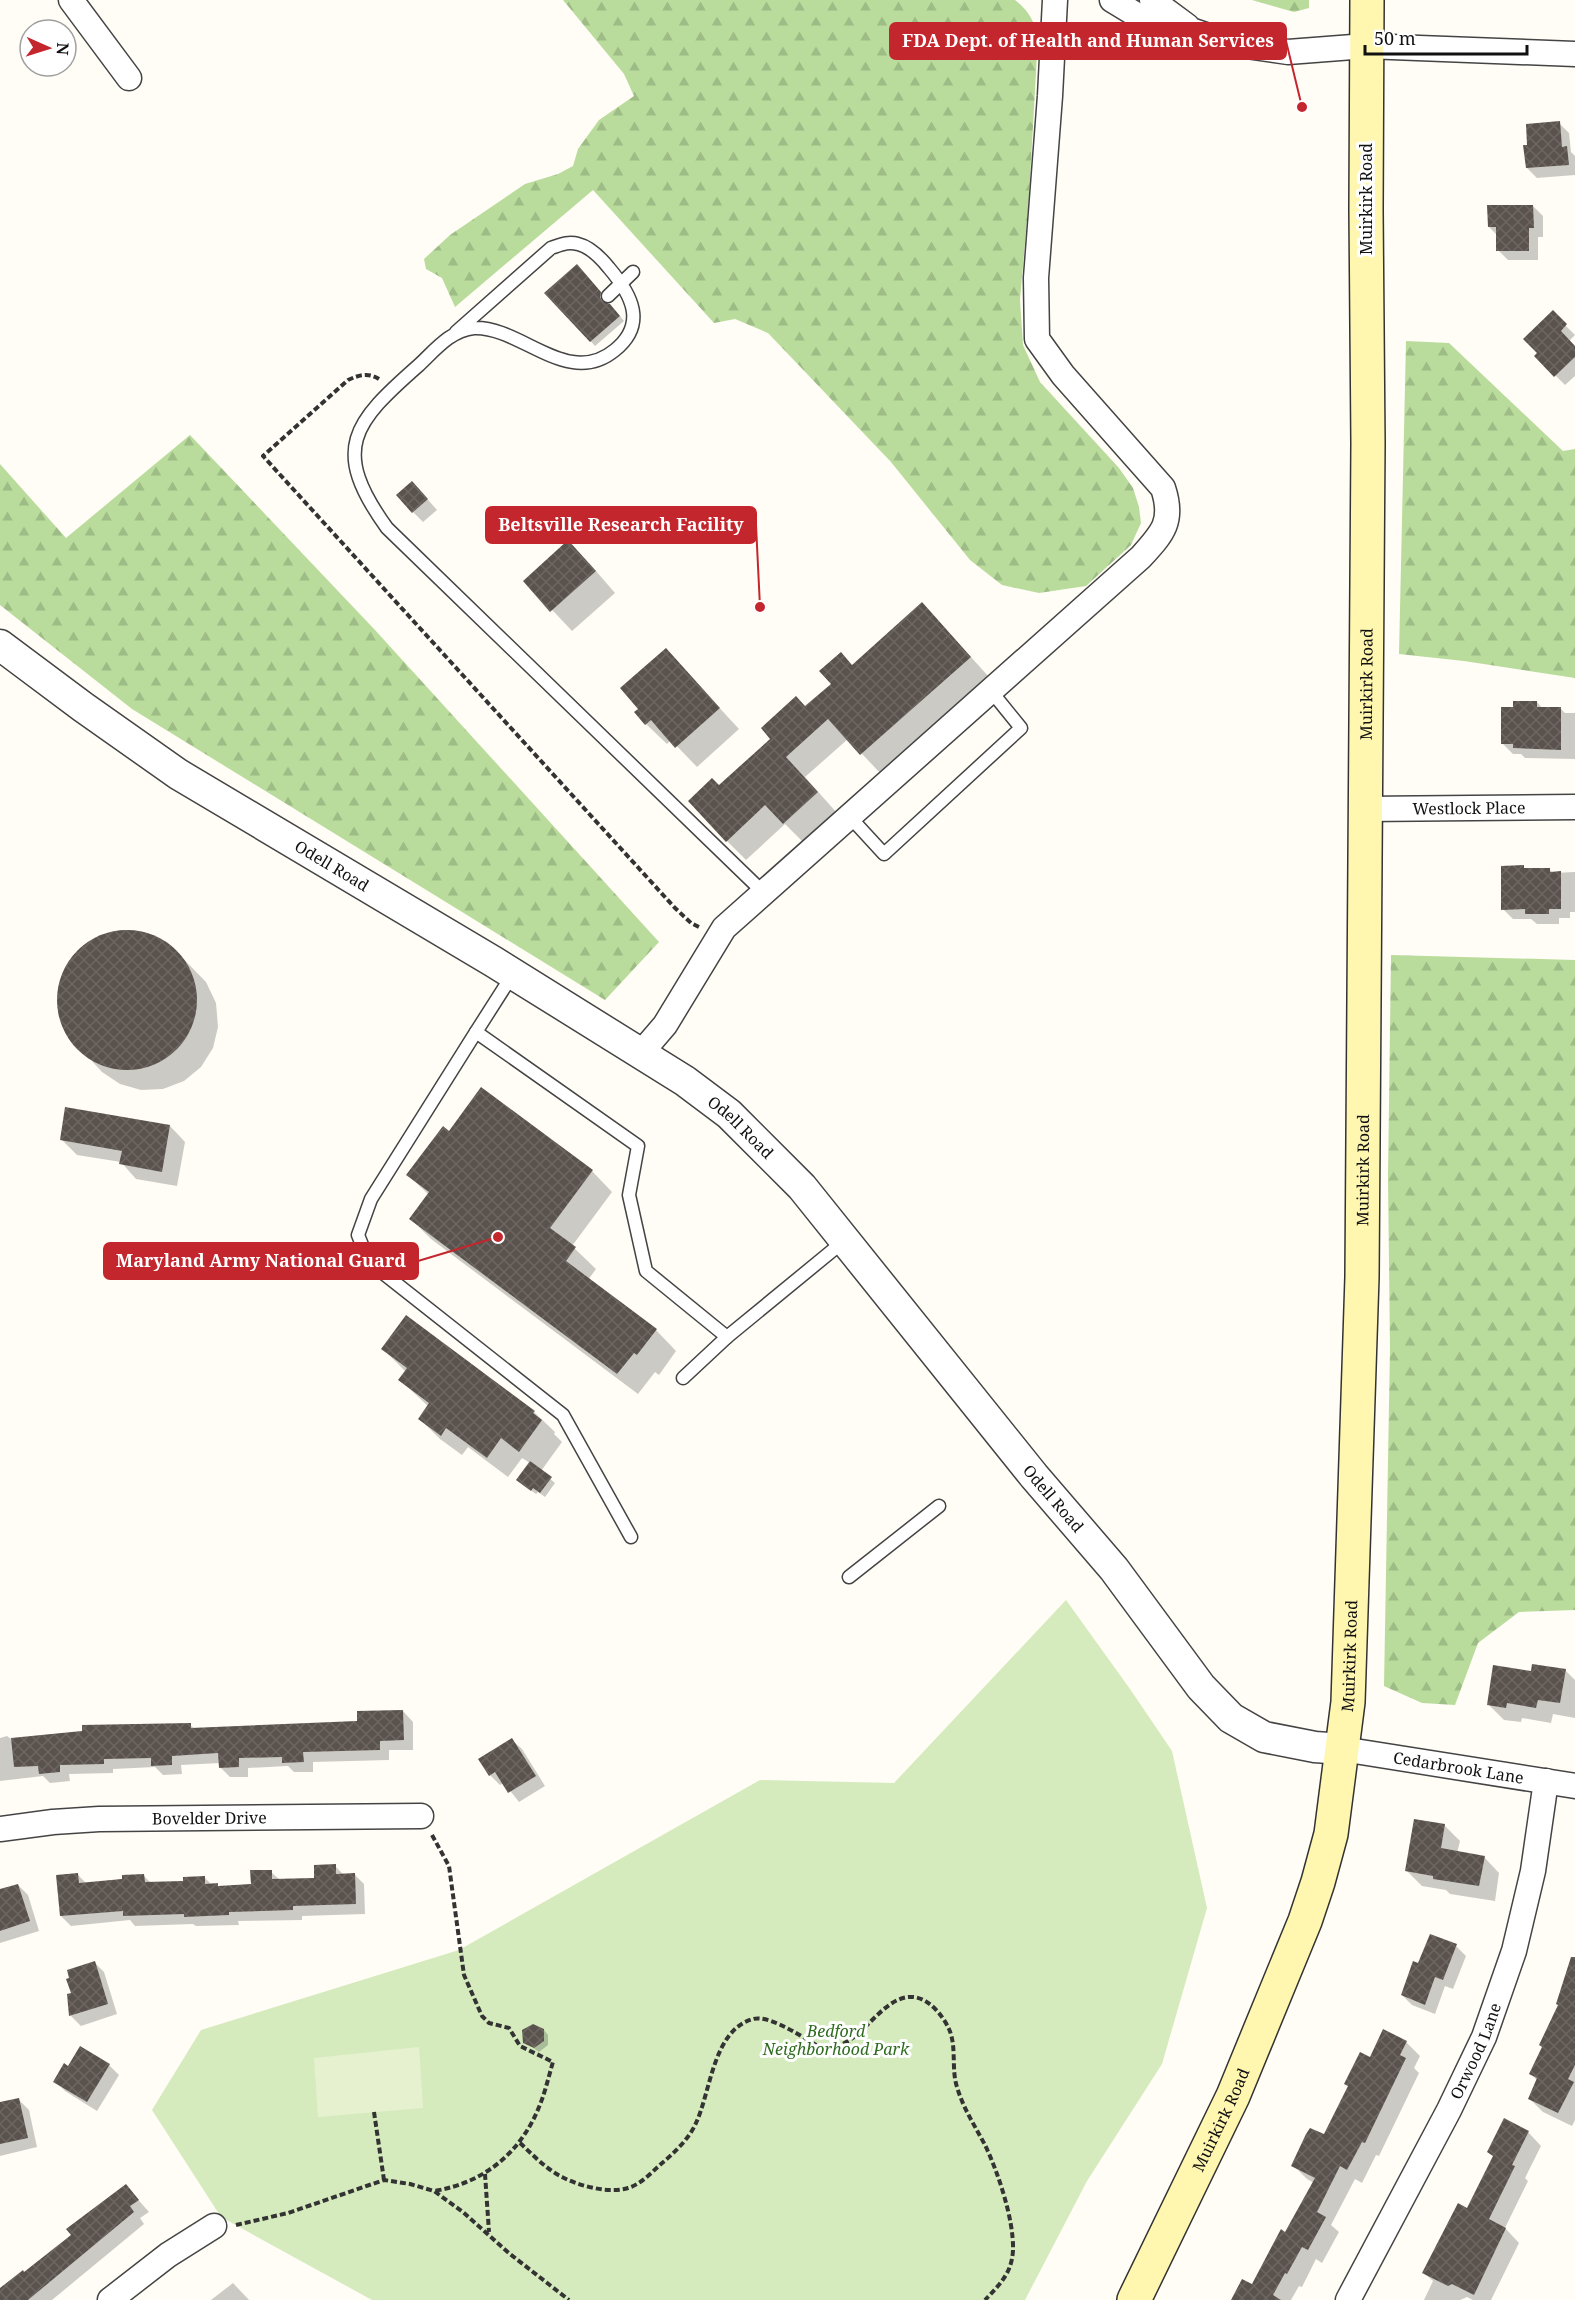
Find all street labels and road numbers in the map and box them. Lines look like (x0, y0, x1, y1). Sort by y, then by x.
street label: Muirkirk Road (1355, 143, 1377, 255)
street label: Muirkirk Road (1355, 628, 1378, 740)
street label: Westlock Place (1412, 796, 1526, 820)
street label: Odell Road (291, 835, 373, 896)
street label: Odell Road (703, 1091, 779, 1164)
street label: Muirkirk Road (1351, 1114, 1374, 1226)
street label: Odell Road (1018, 1460, 1089, 1537)
street label: Muirkirk Road (1336, 1599, 1362, 1713)
street label: Cedarbrook Lane (1392, 1746, 1525, 1789)
street label: Bovelder Drive (152, 1806, 267, 1830)
street label: Orwood Lane (1445, 2000, 1506, 2103)
street label: Muirkirk Road (1187, 2065, 1254, 2175)

